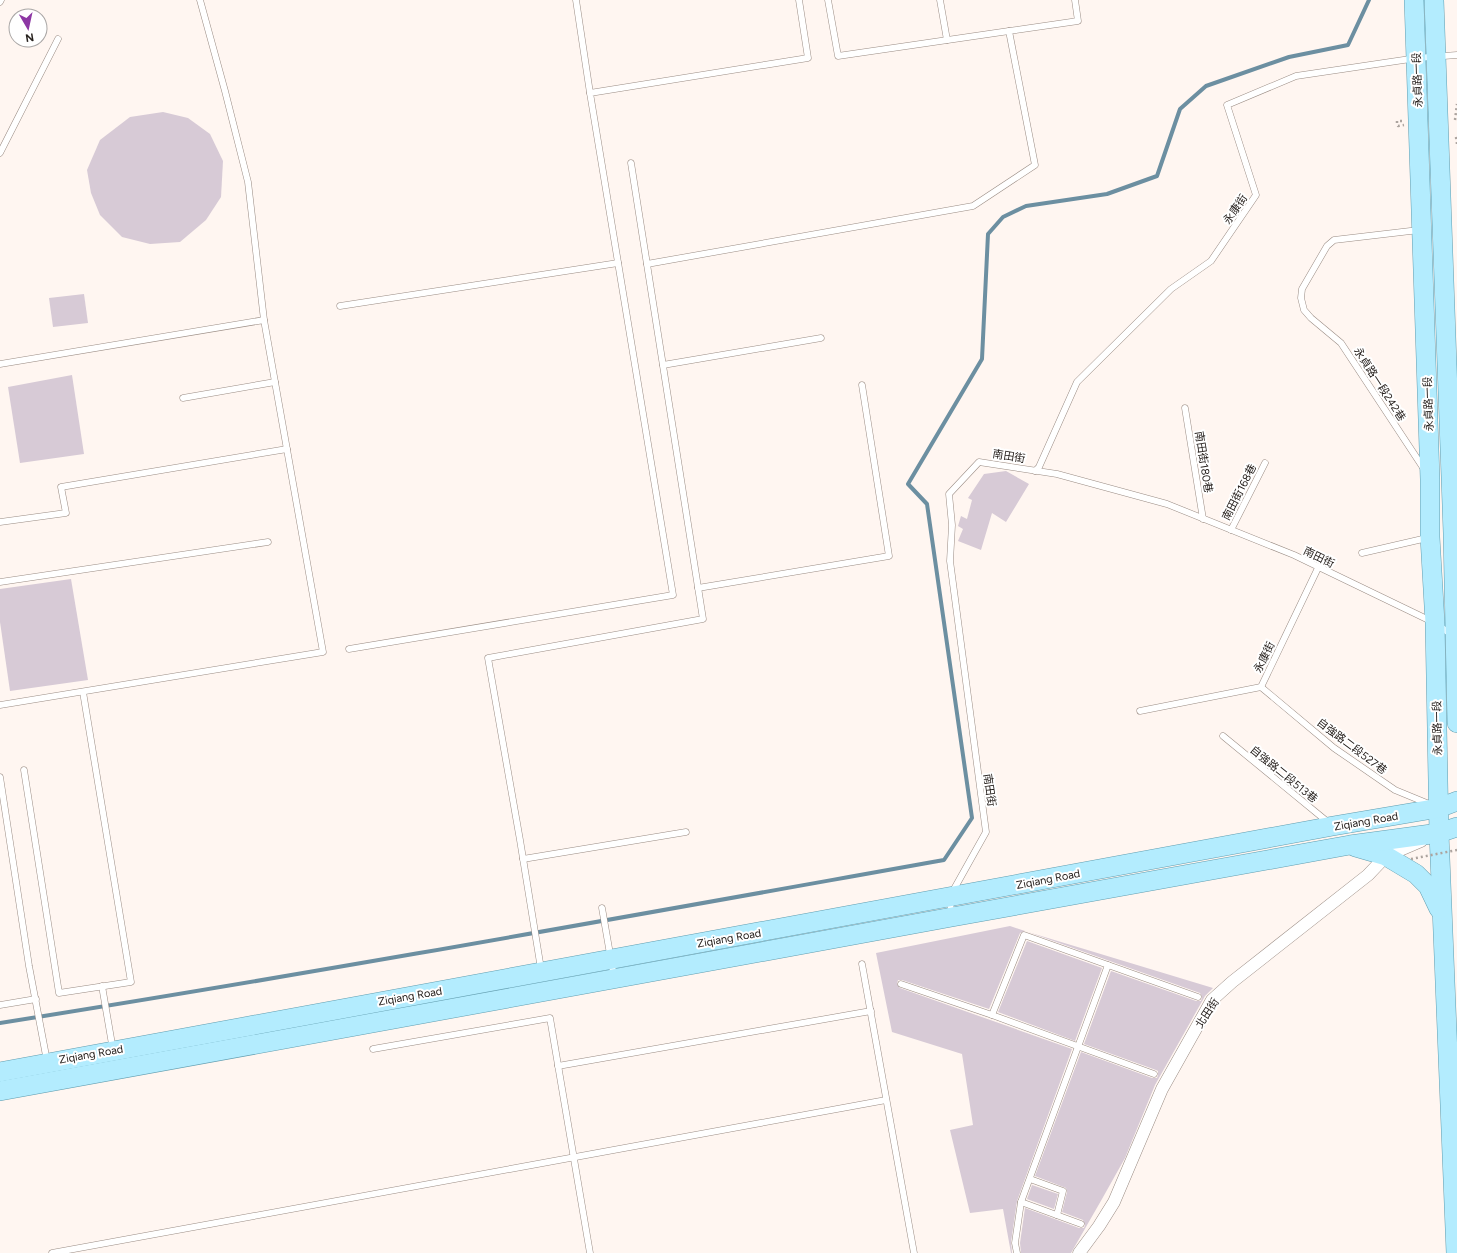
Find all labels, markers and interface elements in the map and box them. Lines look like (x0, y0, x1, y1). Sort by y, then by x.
north arrow (8, 8, 48, 48)
text: N (24, 30, 35, 44)
street label: 永貞路一段 (1410, 52, 1425, 108)
street label: 永康街 (1221, 192, 1250, 227)
street label: 永貞路一段242巷 (1351, 345, 1408, 424)
street label: 永貞路一段 (1421, 376, 1436, 432)
street label: 南田街180巷 (1192, 430, 1215, 494)
street label: 南田街 (992, 447, 1026, 465)
street label: 南田街168巷 (1220, 462, 1259, 523)
street label: 南田街 (1301, 544, 1336, 571)
street label: 永康街 (1251, 640, 1278, 675)
street label: 永貞路一段 (1431, 700, 1444, 756)
street label: 自強路二段527巷 (1314, 716, 1389, 777)
street label: 自強路二段513巷 (1247, 743, 1320, 806)
street label: 南田街 (981, 773, 998, 807)
street label: Ziqiang Road (1333, 809, 1399, 834)
street label: Ziqiang Road (1015, 867, 1081, 892)
street label: Ziqiang Road (696, 926, 762, 951)
street label: Ziqiang Road (377, 984, 443, 1009)
street label: 北田街 (1193, 996, 1222, 1031)
street label: Ziqiang Road (58, 1042, 124, 1067)

